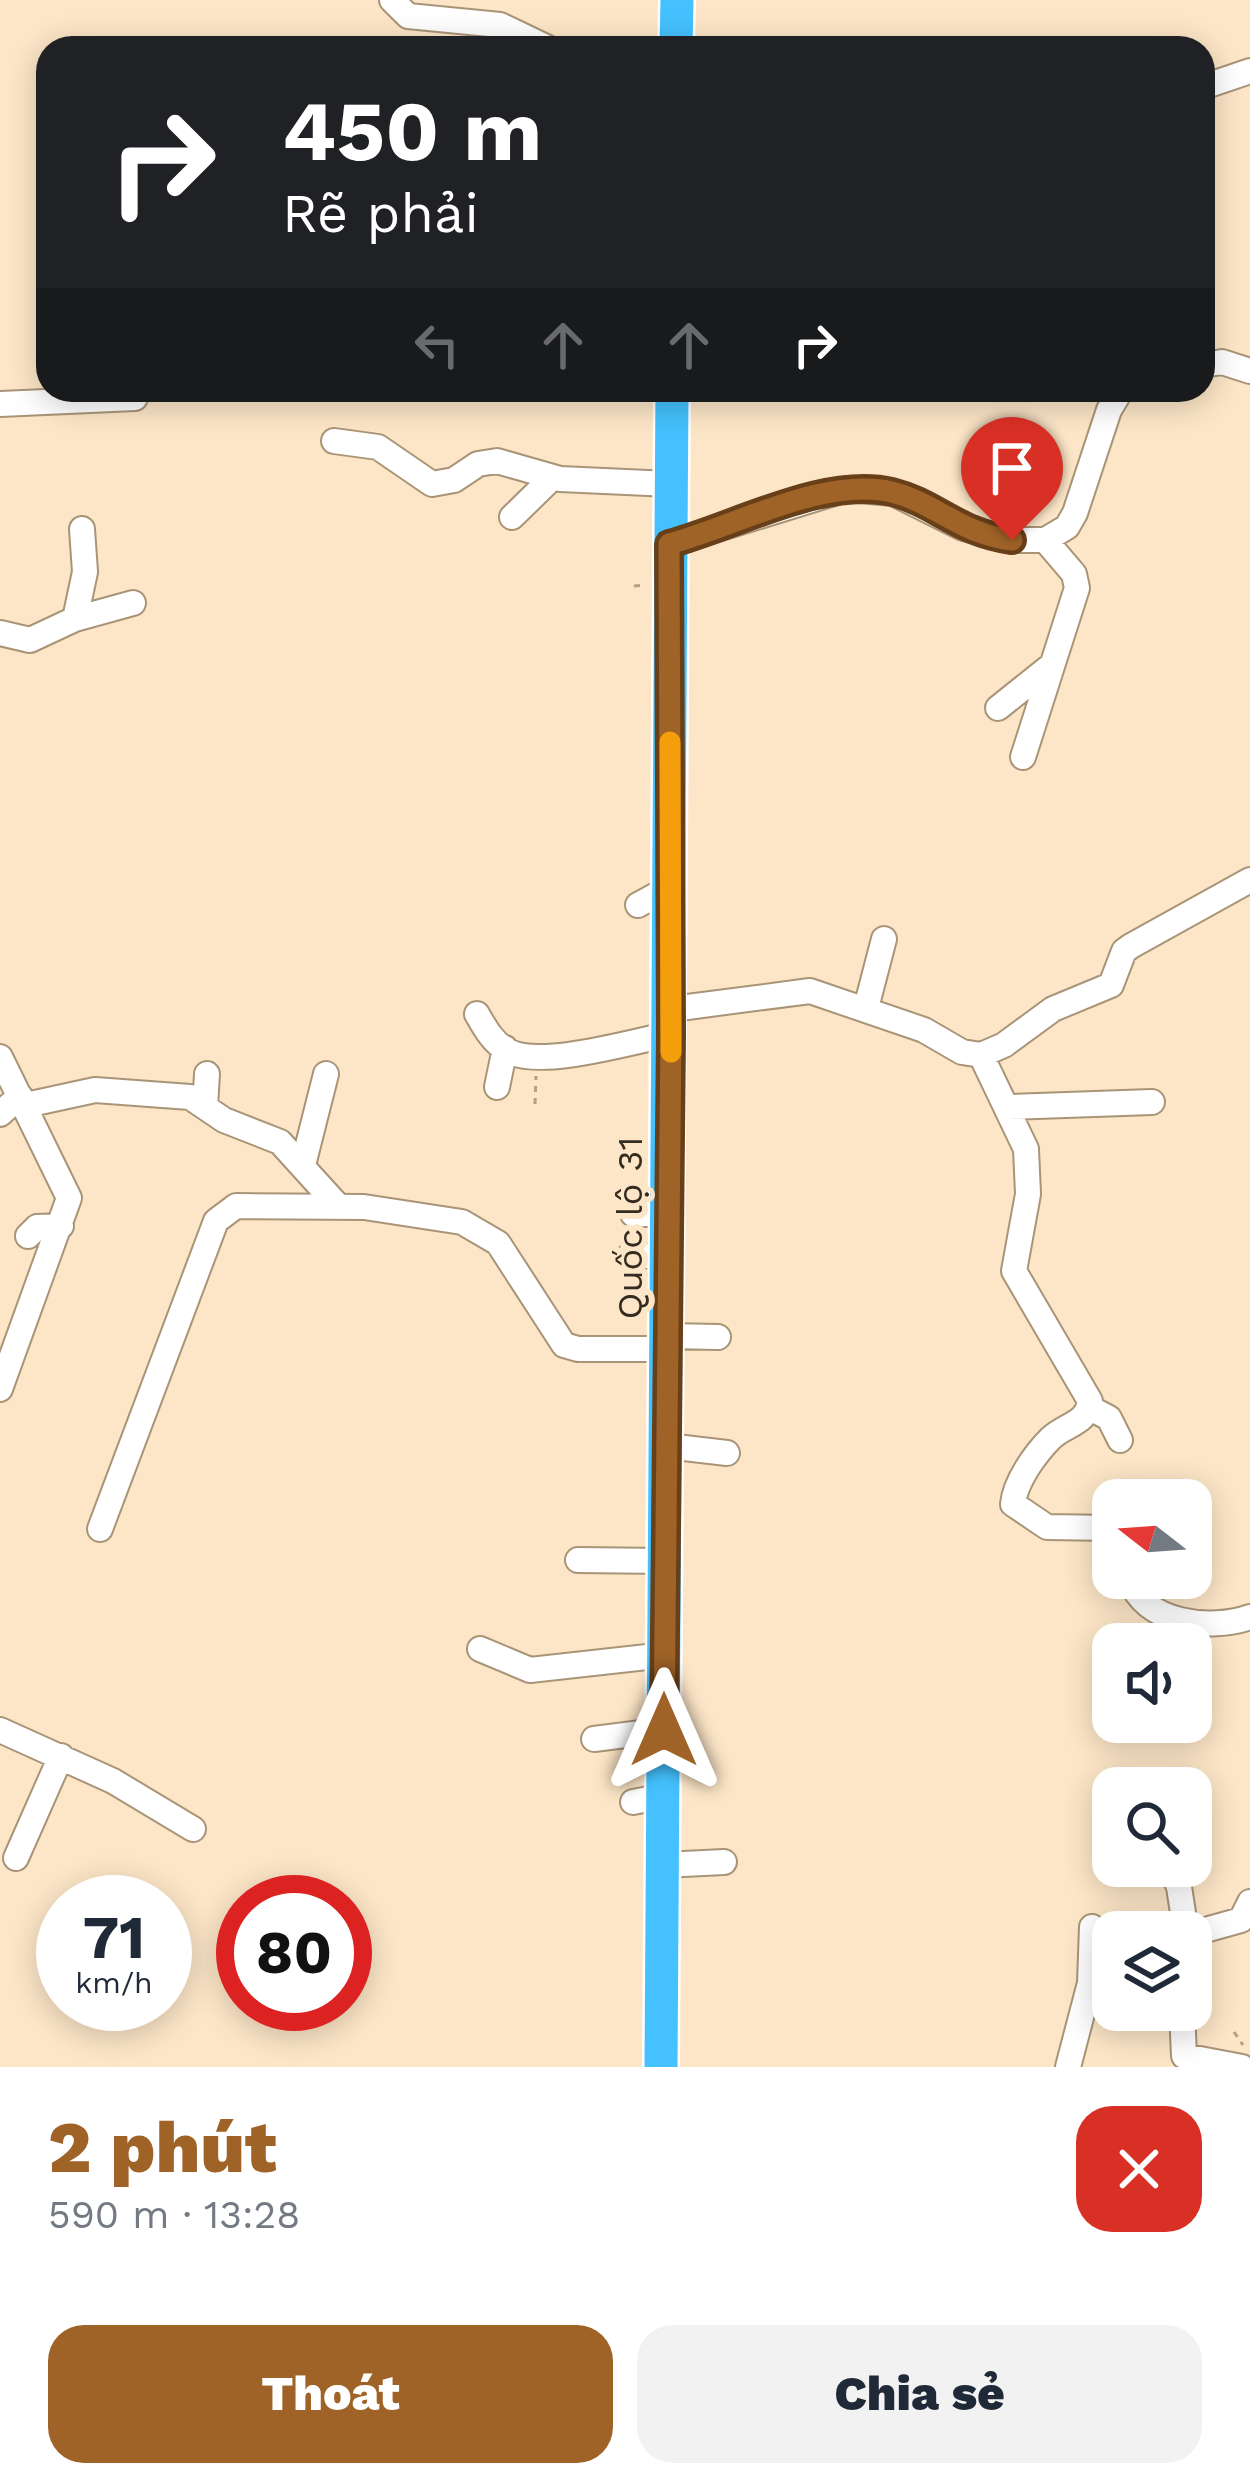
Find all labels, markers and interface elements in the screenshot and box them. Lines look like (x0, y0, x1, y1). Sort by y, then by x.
text: 450 m (282, 82, 542, 180)
icon: right (84, 84, 240, 240)
text: Rẽ phải (282, 182, 479, 245)
icon: left (404, 312, 470, 378)
icon: ahead (530, 312, 596, 378)
icon: ahead (656, 312, 722, 378)
icon: right (782, 312, 848, 378)
pin (961, 417, 1063, 540)
icon: arrive (979, 435, 1045, 501)
street label: Quốc lộ 31 (609, 1136, 651, 1320)
north arrow (1092, 1479, 1212, 1599)
map controls (1092, 1479, 1212, 2031)
button: sound (1092, 1623, 1212, 1743)
position arrow (601, 1667, 727, 1793)
button: search (1092, 1767, 1212, 1887)
speed limit sign: 80 (216, 1875, 372, 2031)
text: 71 (83, 1902, 145, 1973)
button: layers (1092, 1911, 1212, 2031)
text: km/h (75, 1965, 153, 2000)
text: 2 phút (48, 2105, 277, 2189)
button: close (1076, 2106, 1202, 2232)
text: 590 m · 13:28 (48, 2192, 300, 2237)
button: Thoát (48, 2325, 613, 2463)
button: Chia sẻ (637, 2325, 1202, 2463)

